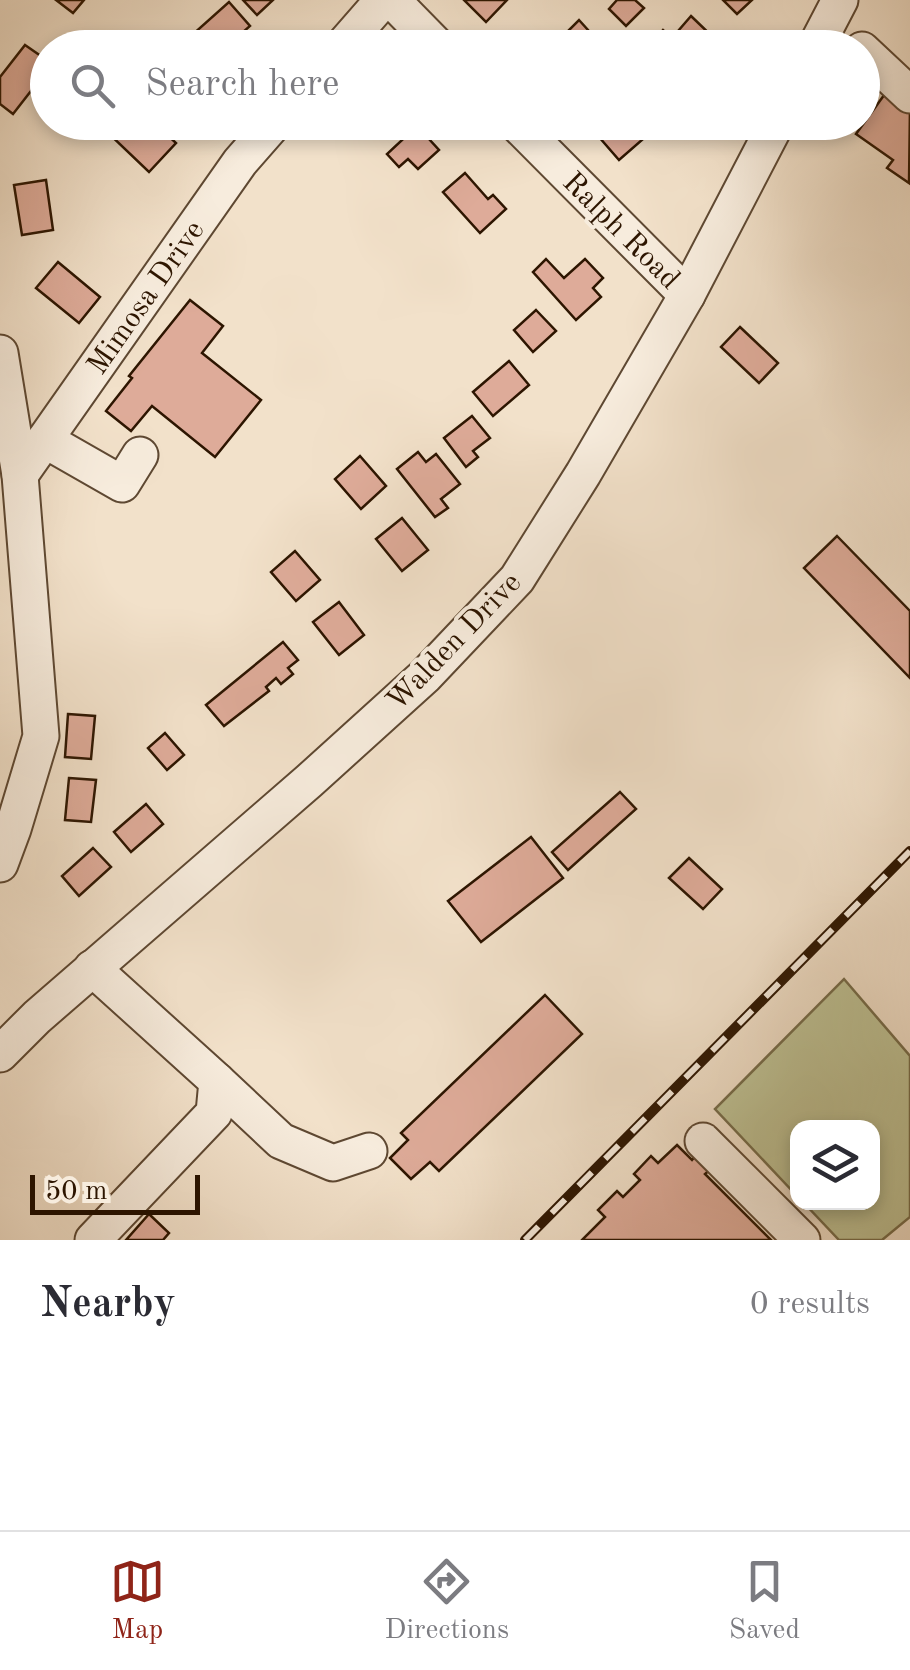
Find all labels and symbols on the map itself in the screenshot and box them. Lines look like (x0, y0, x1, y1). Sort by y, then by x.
street label: Ralph Road (556, 167, 685, 296)
street label: Mimosa Drive (83, 216, 211, 381)
street label: Walden Drive (382, 568, 527, 717)
scale bar (30, 1170, 200, 1214)

